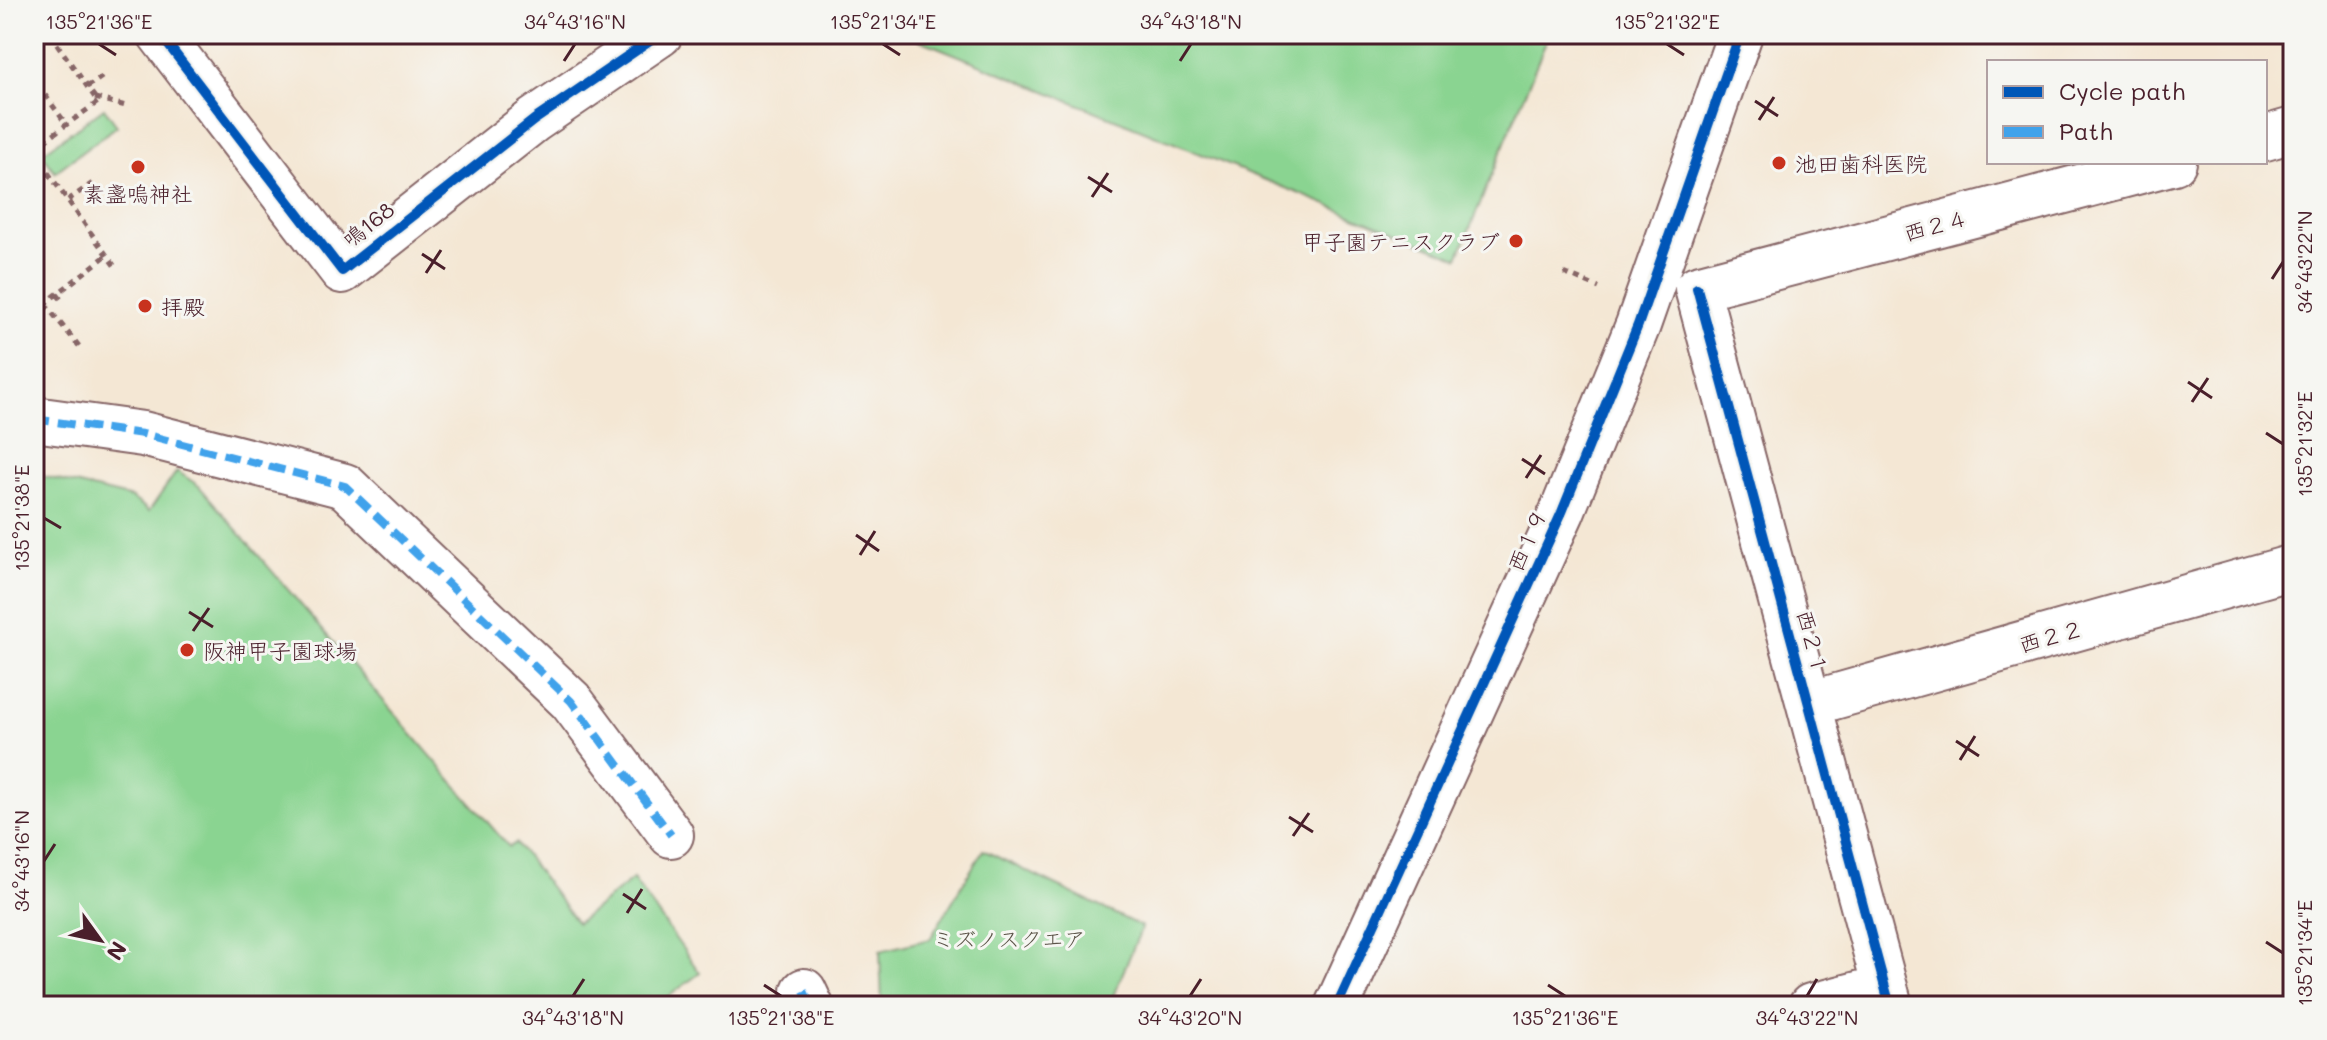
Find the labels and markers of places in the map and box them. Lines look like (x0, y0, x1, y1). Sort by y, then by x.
place label: 池田歯科医院 (1795, 149, 1927, 178)
marker: 池田歯科医院 (1770, 154, 1788, 172)
marker: 素盞嗚神社 (129, 158, 147, 176)
place label: 素盞嗚神社 (83, 179, 193, 208)
place label: 甲子園テニスクラブ (1302, 227, 1500, 256)
marker: 甲子園テニスクラブ (1507, 232, 1525, 250)
place label: 拝殿 (161, 292, 205, 321)
marker: 拝殿 (136, 297, 154, 315)
place label: 阪神甲子園球場 (203, 636, 357, 665)
marker: 阪神甲子園球場 (178, 641, 196, 659)

